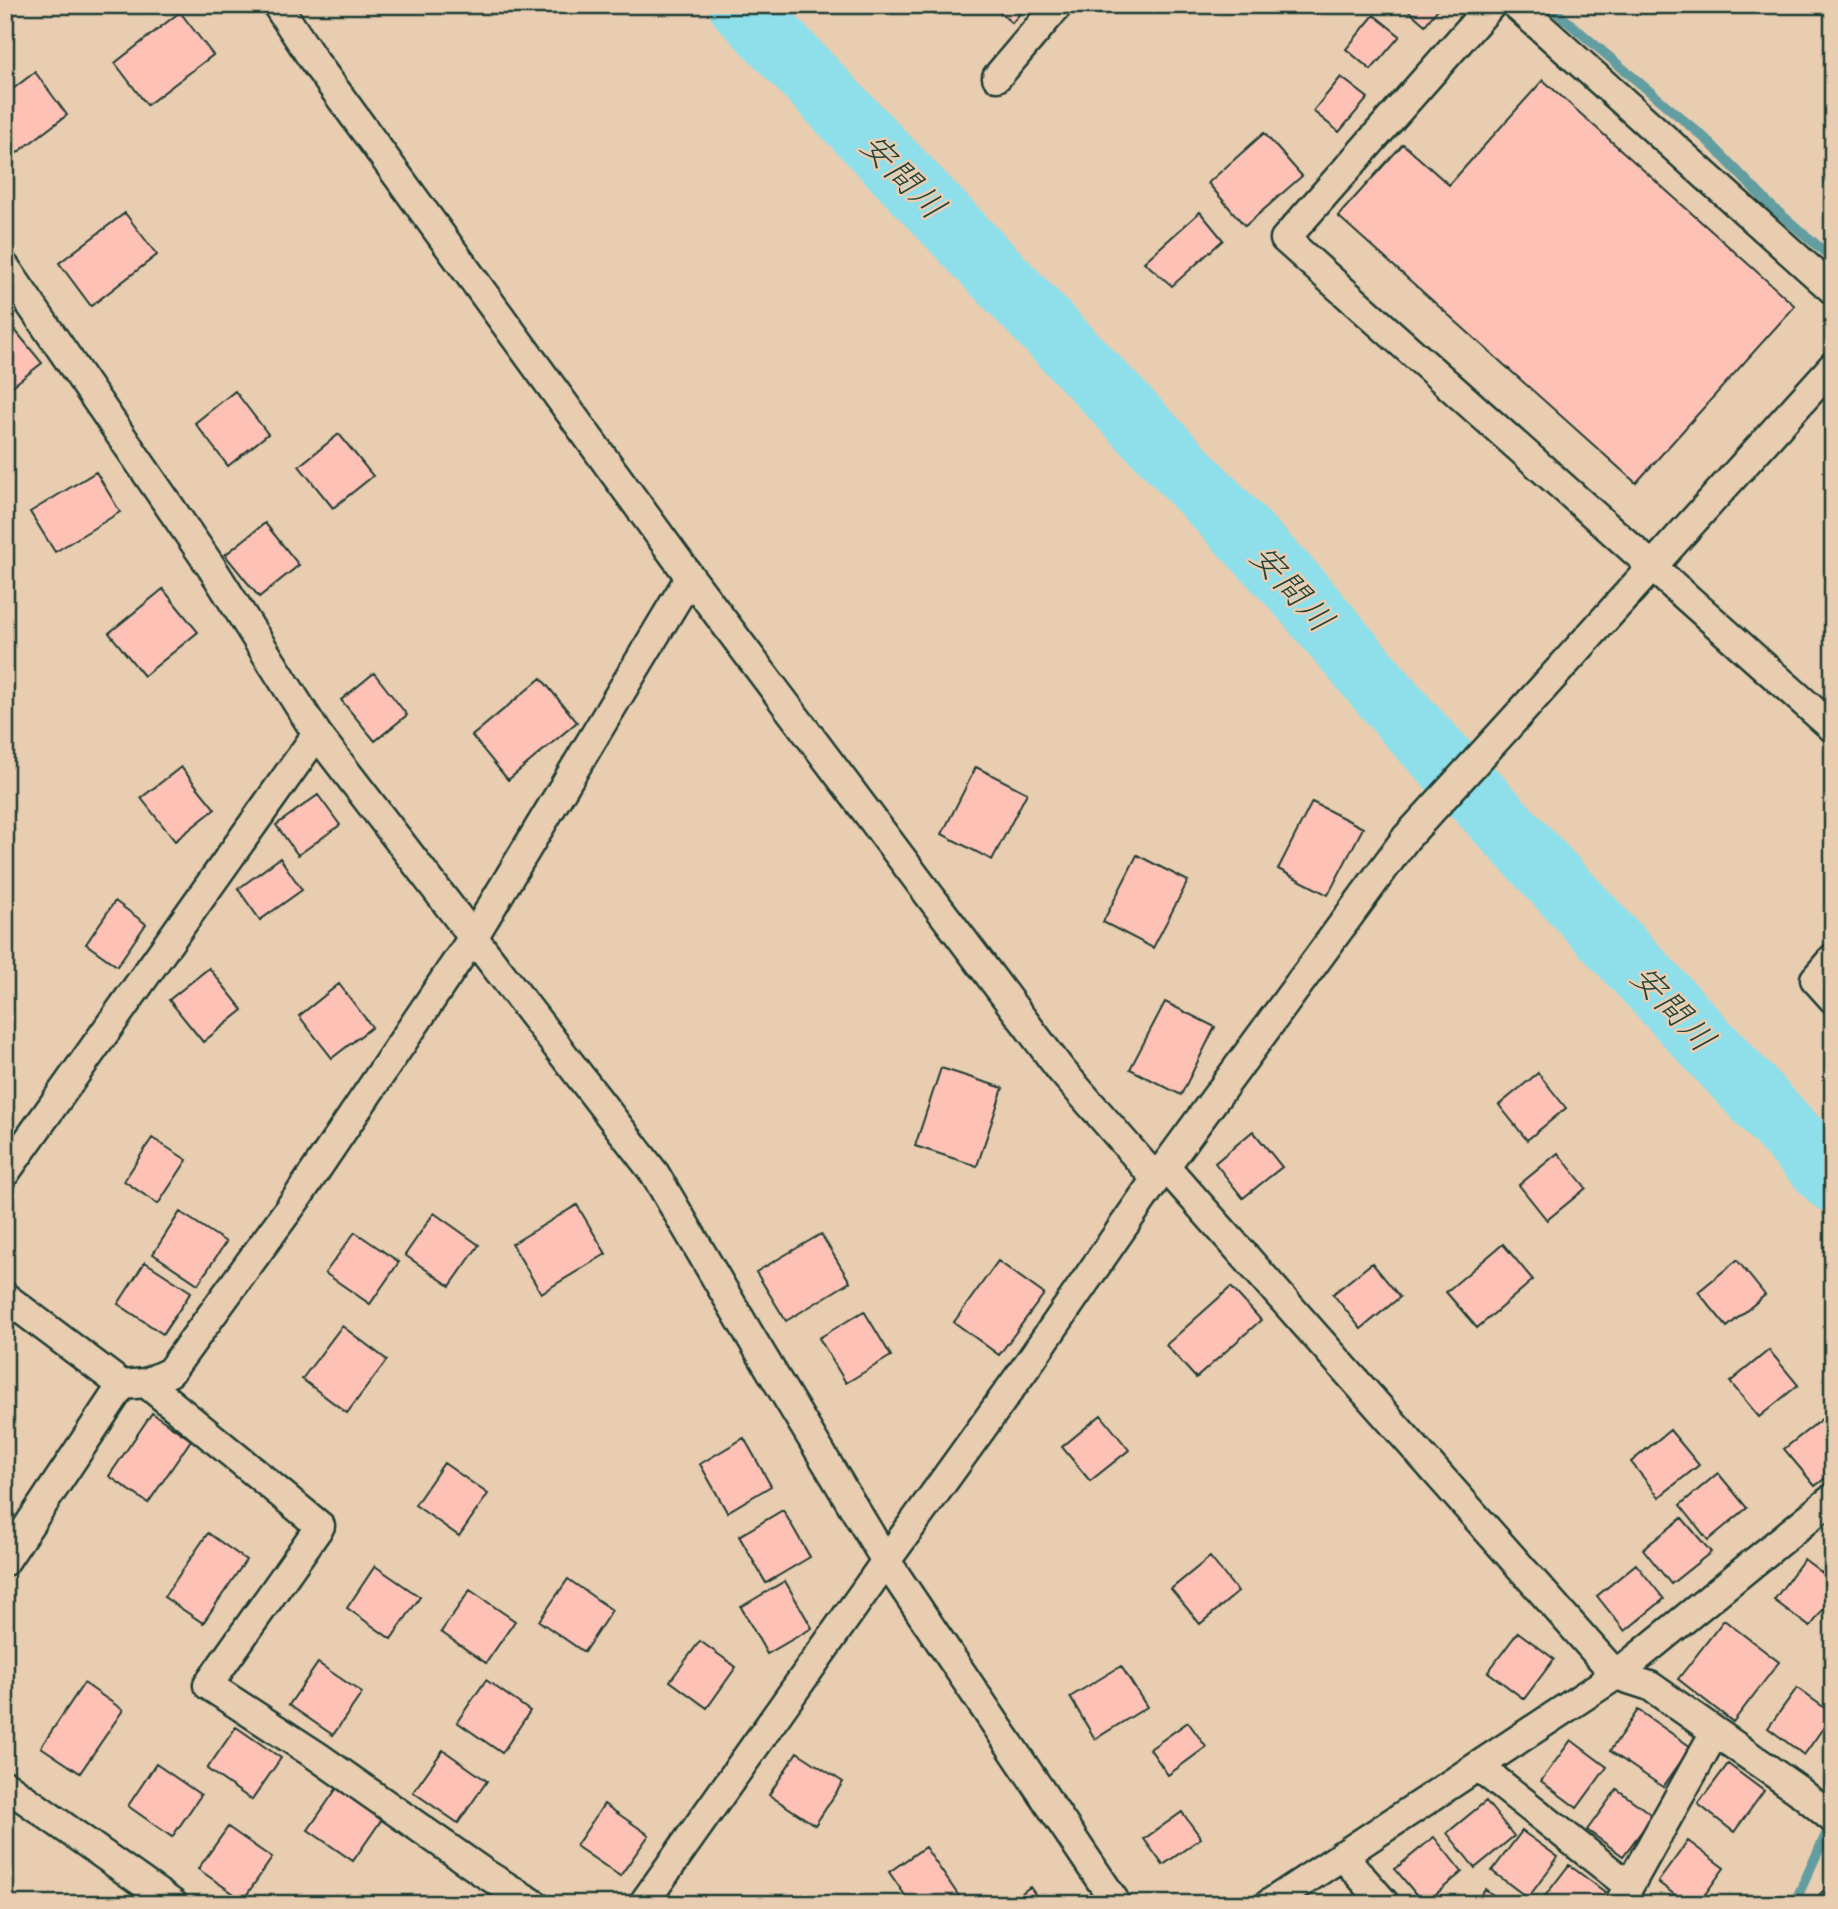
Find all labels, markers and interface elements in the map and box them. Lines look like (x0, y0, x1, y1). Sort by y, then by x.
water label: 安間川 (850, 123, 956, 229)
water label: 安間川 (1240, 534, 1344, 642)
water label: 安間川 (1621, 954, 1725, 1062)

